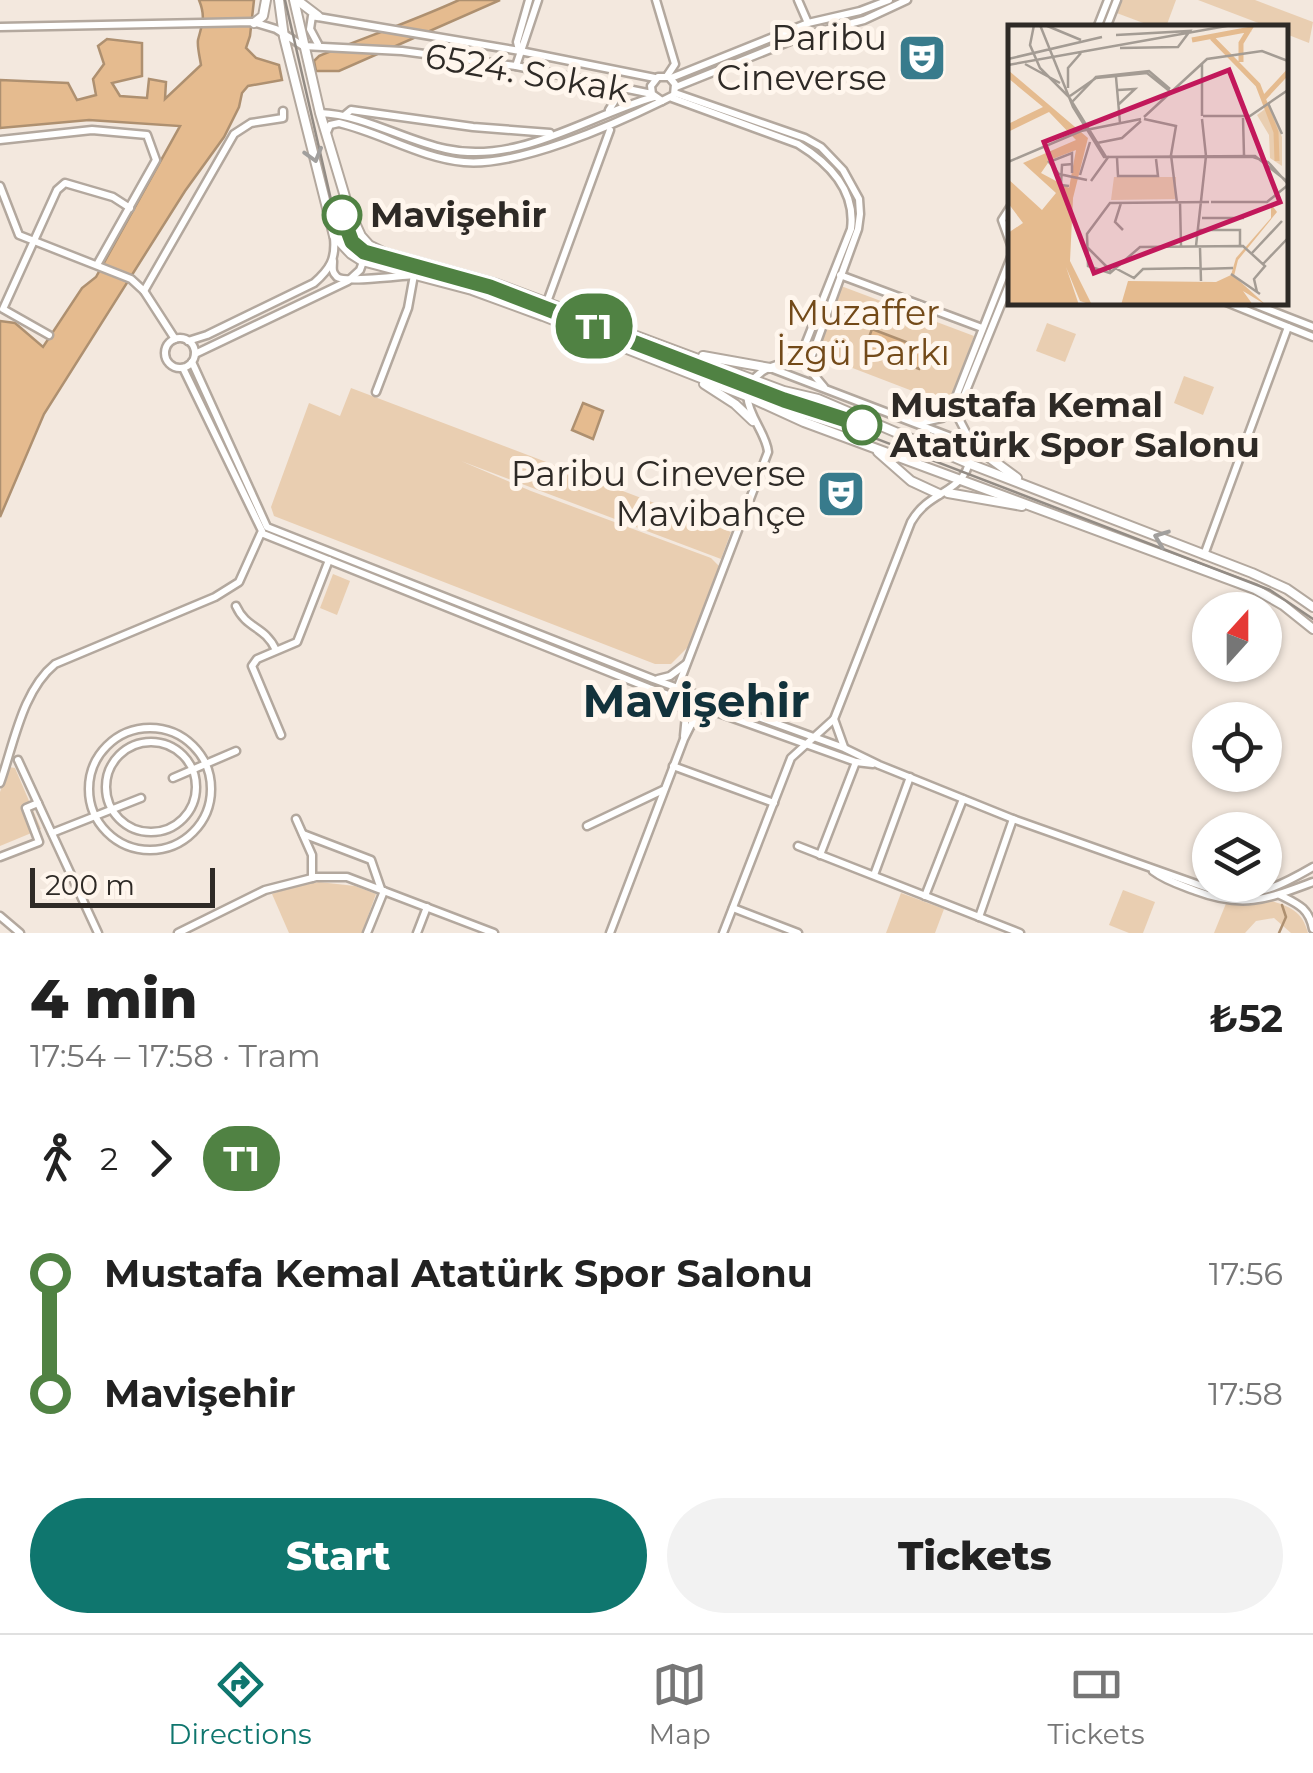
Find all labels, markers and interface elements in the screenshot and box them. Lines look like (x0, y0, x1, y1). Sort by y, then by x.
place label: Paribu Cineverse (717, 16, 887, 99)
inset map (1008, 25, 1288, 305)
theatre icon: Paribu Cineverse (896, 32, 948, 84)
street label: 6524. Sokak (422, 33, 632, 112)
one-way arrow (302, 146, 323, 163)
place label: Mavişehir (370, 193, 547, 236)
marker: Mavişehir (323, 196, 361, 234)
park label: Muzaffer İzgü Parkı (776, 291, 950, 374)
line badge: T1 (549, 294, 639, 358)
text: T1 (576, 305, 612, 348)
place label: Mustafa Kemal Atatürk Spor Salonu (889, 383, 1260, 466)
marker: Mustafa Kemal Atatürk Spor Salonu (843, 406, 881, 444)
place label: Paribu Cineverse Mavibahçe (511, 452, 806, 535)
theatre icon: Paribu Cineverse Mavibahçe (815, 468, 867, 520)
one-way arrow (1153, 530, 1171, 550)
north arrow (1192, 592, 1282, 682)
map controls (1192, 592, 1282, 902)
district label: Mavişehir (582, 673, 810, 728)
button: locate (1192, 702, 1282, 792)
button: layers (1192, 812, 1282, 902)
scale bar (30, 863, 215, 908)
text: 200 m (45, 868, 135, 902)
text: 4 min (30, 965, 197, 1032)
text: ₺52 (1210, 995, 1283, 1042)
text: 17:54 – 17:58 · Tram (30, 1036, 321, 1075)
icon: walk (30, 1131, 85, 1186)
icon: forward (133, 1131, 188, 1186)
text: T1 (223, 1137, 260, 1180)
text: 2 (100, 1139, 118, 1178)
text: Mustafa Kemal Atatürk Spor Salonu (104, 1250, 813, 1297)
text: 17:56 (1209, 1254, 1283, 1293)
text: Mavişehir (104, 1370, 296, 1417)
text: 17:58 (1208, 1374, 1283, 1413)
button: Start (30, 1498, 647, 1613)
button: Tickets (667, 1498, 1283, 1613)
tab: Directions (168, 1657, 312, 1751)
tab: Map (648, 1657, 711, 1751)
tab: Tickets (1047, 1657, 1145, 1751)

